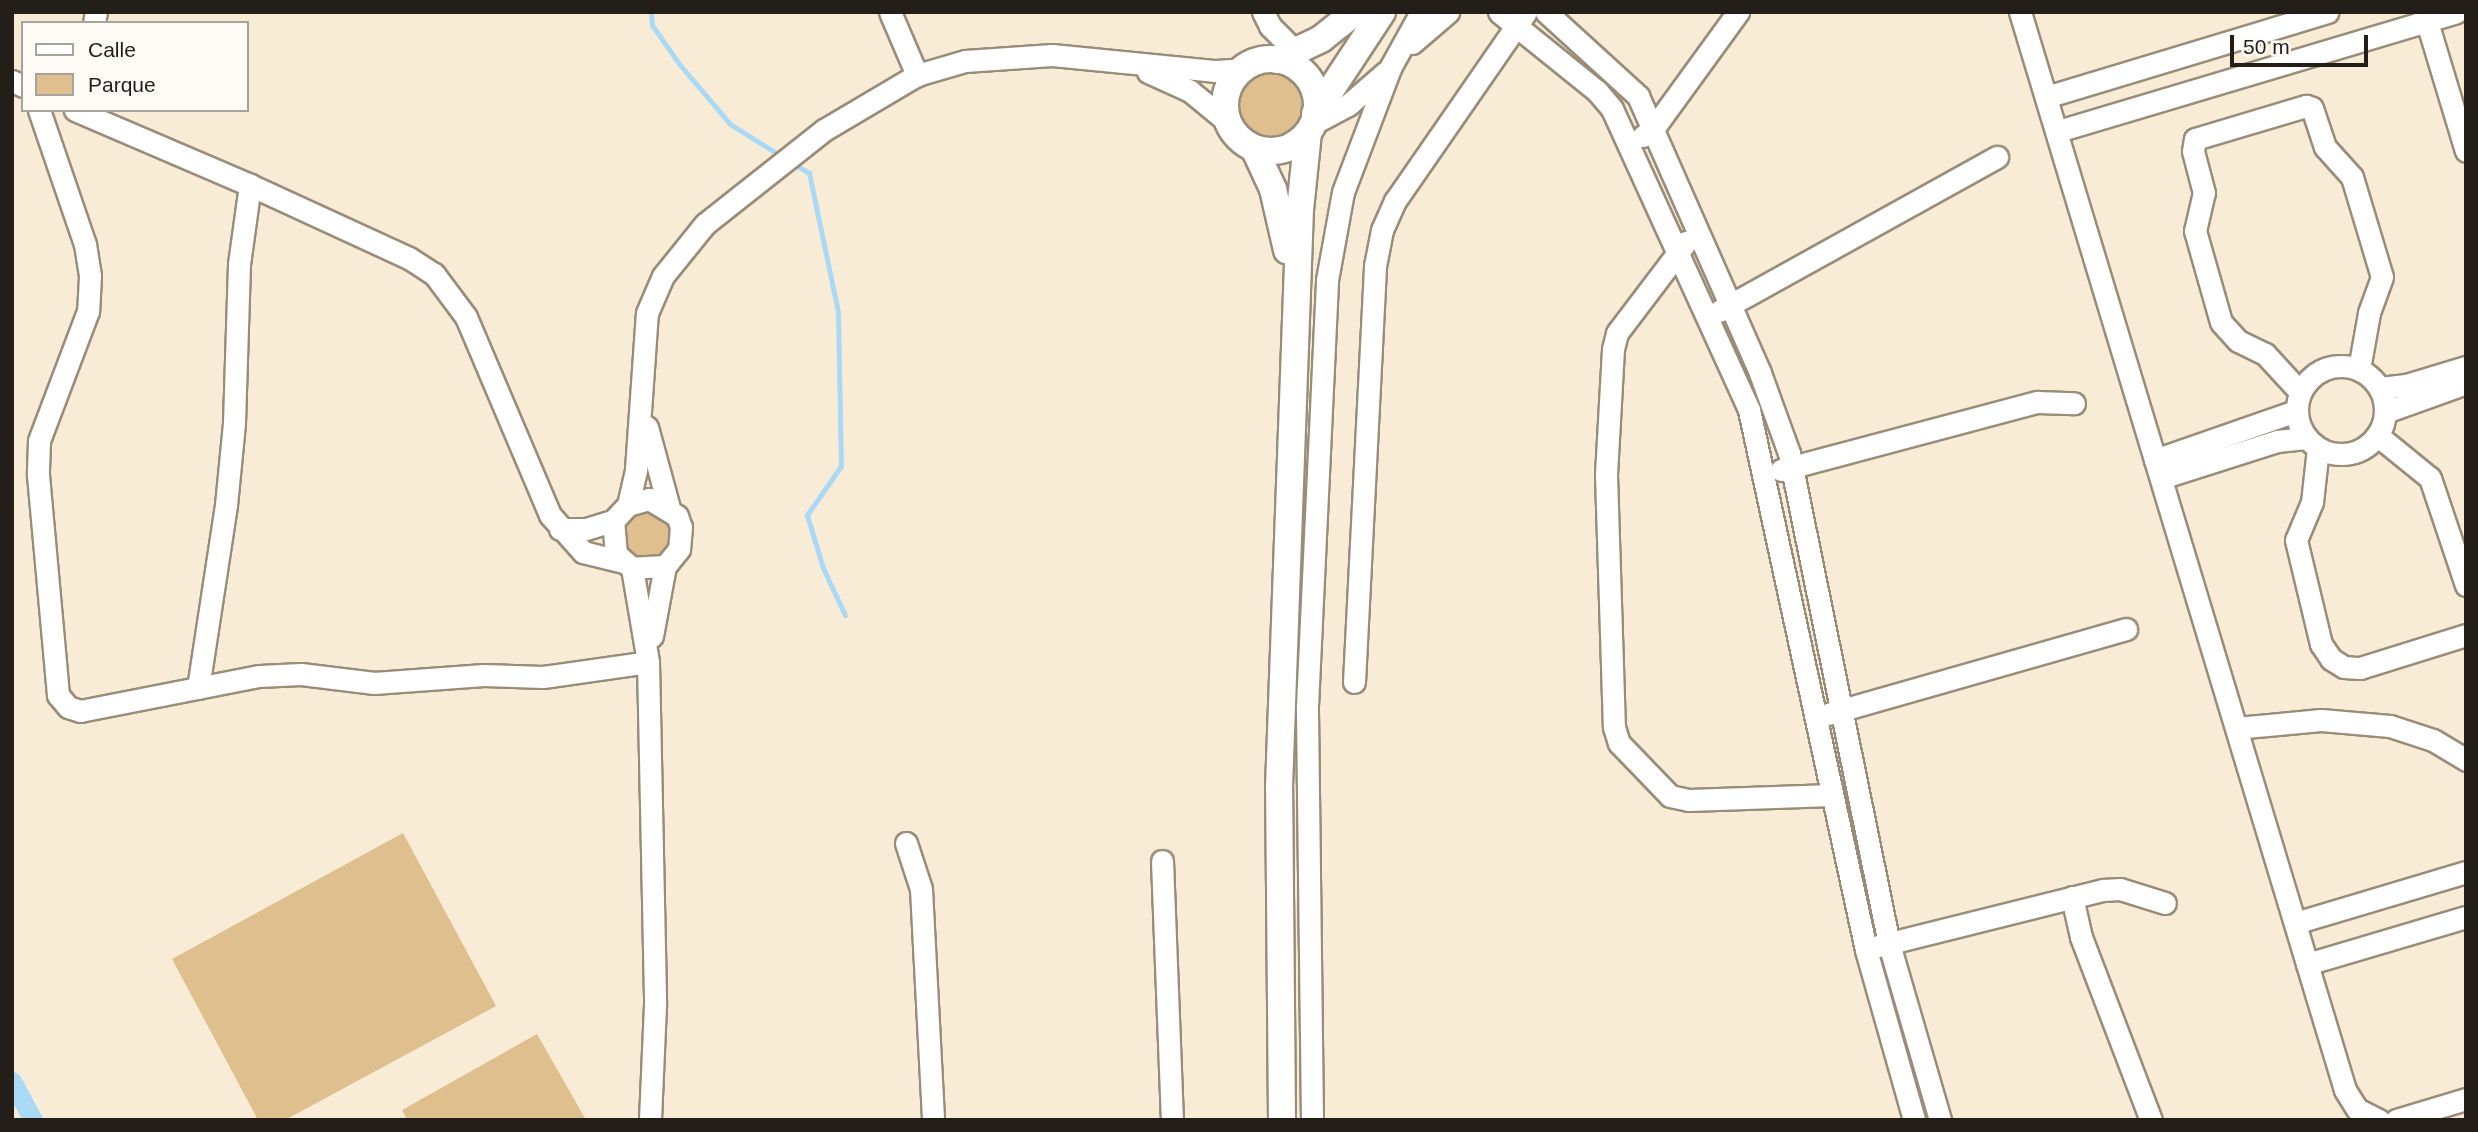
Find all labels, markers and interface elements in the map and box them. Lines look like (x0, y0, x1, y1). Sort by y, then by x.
legend (21, 21, 248, 112)
scale bar (2233, 21, 2371, 65)
text: 50 m (2243, 35, 2290, 58)
text: Calle (88, 38, 136, 61)
text: Parque (88, 73, 156, 96)

